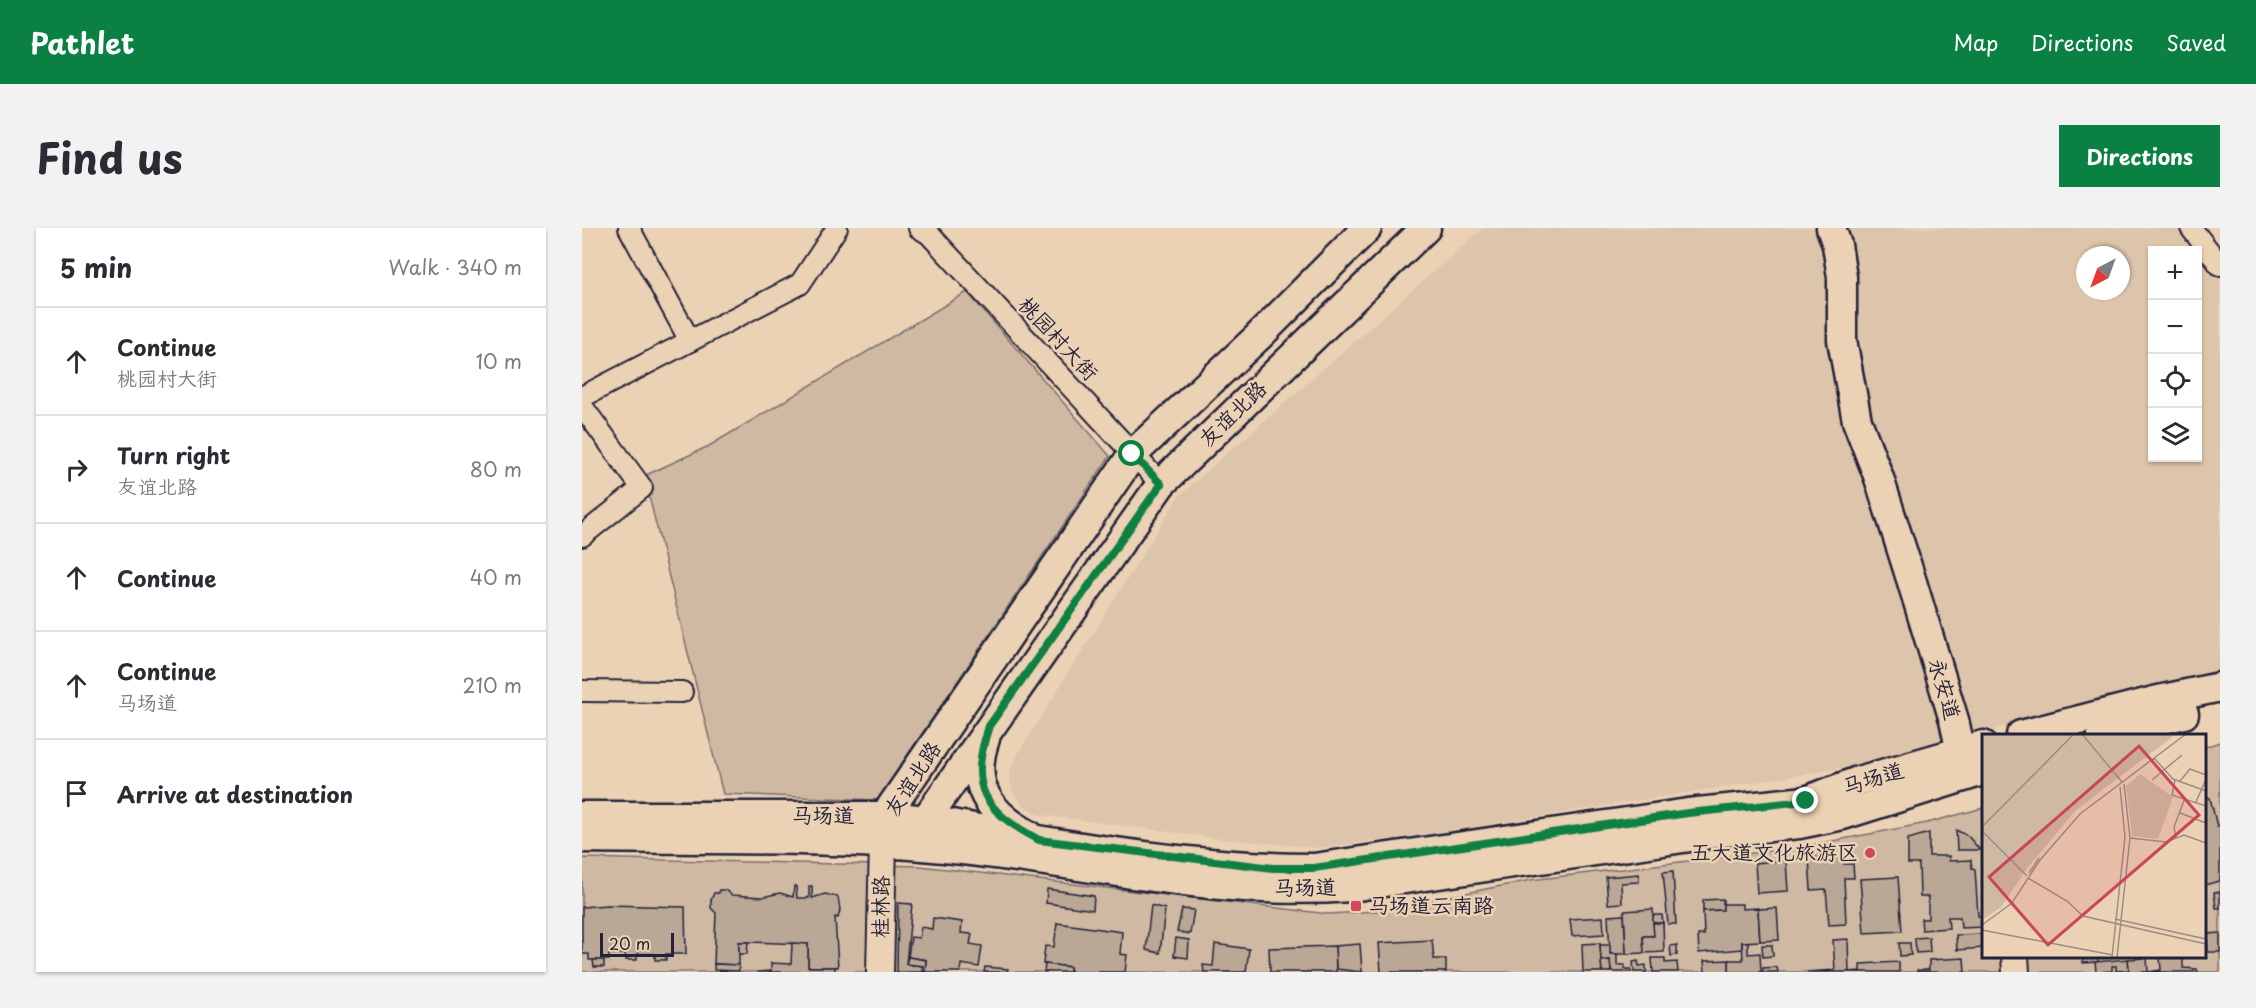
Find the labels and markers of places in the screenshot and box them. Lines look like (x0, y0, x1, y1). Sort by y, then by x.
place label: 五大道文化旅游区 (1690, 835, 1858, 867)
marker: 五大道文化旅游区 (1863, 846, 1877, 860)
place label: 马场道云南路 (1368, 888, 1494, 920)
marker: 马场道云南路 (1349, 899, 1363, 913)

